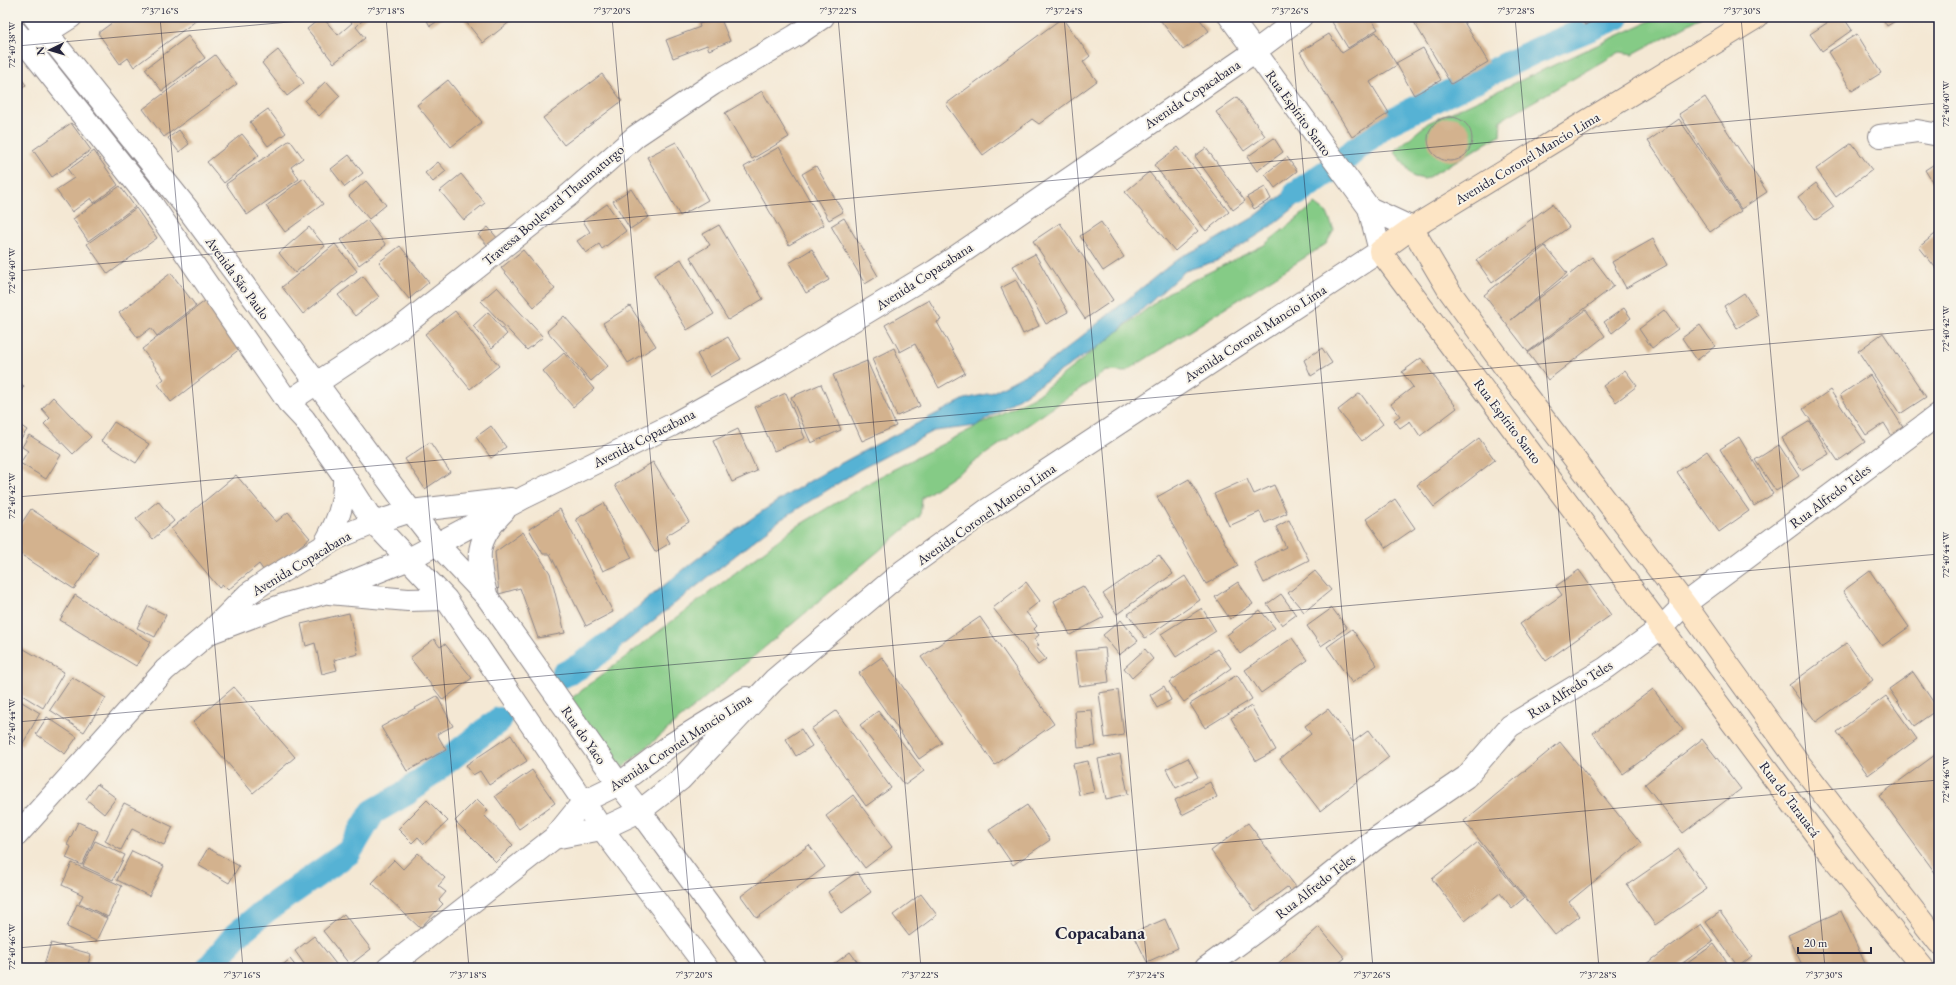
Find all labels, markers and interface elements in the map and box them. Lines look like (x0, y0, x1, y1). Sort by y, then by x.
text: 7°37'16"S (142, 4, 179, 17)
text: 7°37'18"S (368, 4, 405, 17)
text: 7°37'20"S (594, 4, 631, 17)
text: 7°37'22"S (820, 4, 857, 17)
text: 7°37'24"S (1046, 4, 1083, 17)
text: 7°37'26"S (1272, 4, 1309, 17)
text: 7°37'28"S (1498, 4, 1535, 17)
text: 7°37'30"S (1724, 4, 1761, 17)
text: 72°40'38"W (5, 21, 18, 68)
north arrow (30, 30, 70, 70)
text: N (33, 46, 47, 56)
street label: Avenida Copacabana (1140, 55, 1244, 133)
street label: Rua Espírito Santo (1262, 66, 1336, 160)
text: 72°40'40"W (1939, 80, 1952, 127)
street label: Avenida Coronel Mancio Lima (1450, 107, 1603, 209)
street label: Travessa Boulevard Thaumaturgo (478, 140, 628, 270)
street label: Avenida São Paulo (201, 232, 274, 323)
street label: Avenida Copacabana (871, 238, 976, 315)
text: 72°40'40"W (5, 247, 18, 294)
street label: Avenida Coronel Mancio Lima (1180, 280, 1330, 386)
text: 72°40'42"W (1939, 305, 1952, 352)
street label: Rua Espírito Santo (1470, 375, 1546, 467)
street label: Avenida Copacabana (589, 404, 698, 472)
street label: Avenida Coronel Mancio Lima (912, 459, 1059, 570)
street label: Rua Alfredo Teles (1786, 459, 1874, 532)
text: 72°40'42"W (5, 472, 18, 519)
street label: Avenida Copacabana (247, 526, 354, 600)
text: 72°40'44"W (1939, 531, 1952, 578)
street label: Rua Alfredo Teles (1524, 655, 1616, 722)
street label: Avenida Coronel Mancio Lima (605, 689, 755, 795)
text: 72°40'44"W (5, 698, 18, 745)
street label: Rua do Yaco (557, 702, 611, 768)
text: 72°40'46"W (1939, 756, 1952, 803)
street label: Rua do Tarauacá (1756, 758, 1825, 841)
street label: Rua Alfredo Teles (1271, 849, 1359, 923)
district label: Copacabana (1055, 921, 1145, 944)
text: 72°40'46"W (5, 923, 18, 970)
scale bar (1798, 929, 1871, 955)
text: 20 m (1804, 935, 1828, 951)
text: 7°37'16"S (224, 968, 261, 981)
text: 7°37'18"S (450, 968, 487, 981)
text: 7°37'20"S (676, 968, 713, 981)
text: 7°37'22"S (902, 968, 939, 981)
text: 7°37'24"S (1128, 968, 1165, 981)
text: 7°37'26"S (1354, 968, 1391, 981)
text: 7°37'28"S (1580, 968, 1617, 981)
text: 7°37'30"S (1806, 968, 1843, 981)

